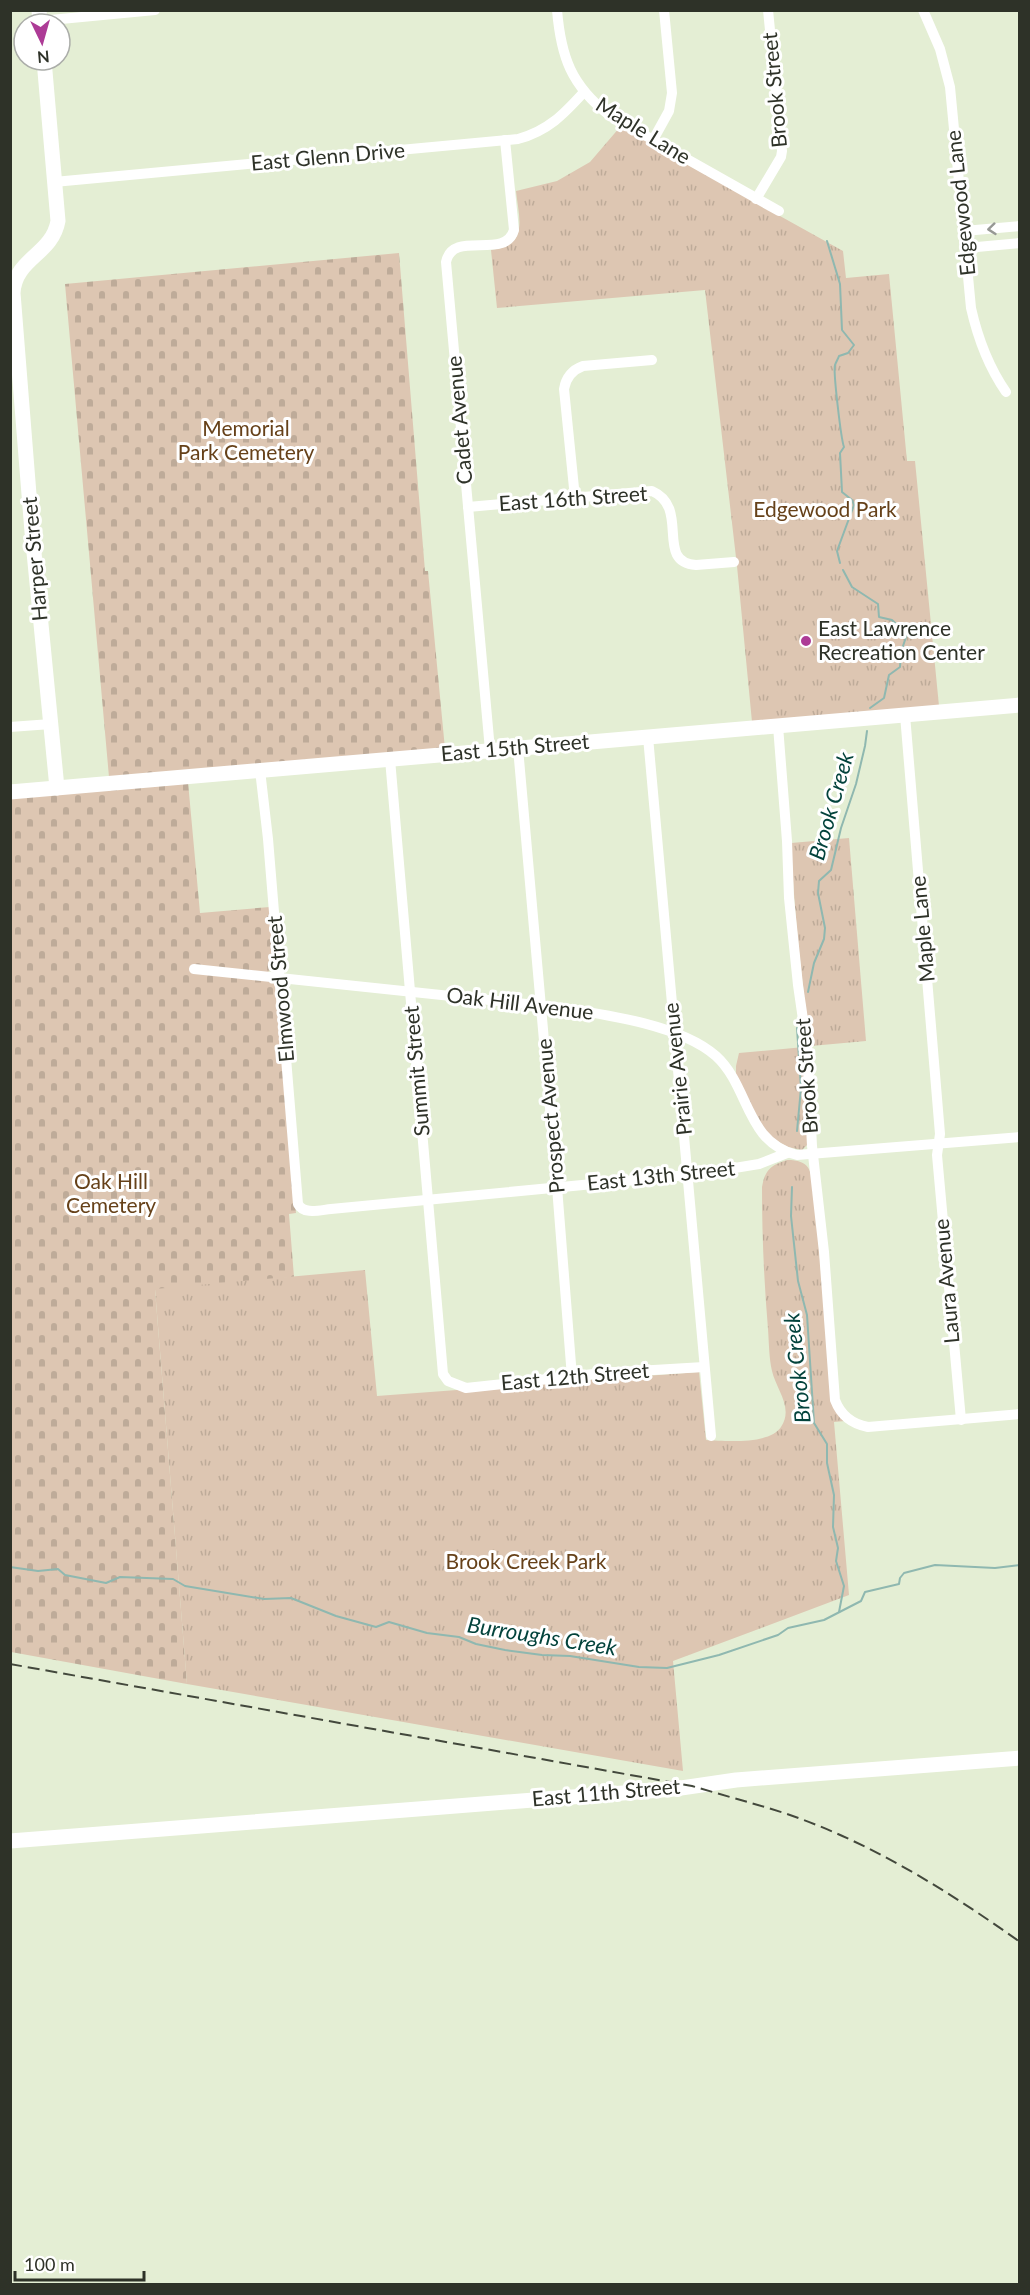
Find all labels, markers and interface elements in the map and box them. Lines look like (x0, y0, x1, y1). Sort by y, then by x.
north arrow (12, 12, 72, 72)
street label: Brook Street (756, 31, 791, 149)
text: N (36, 47, 50, 67)
street label: Maple Lane (592, 91, 696, 169)
street label: Edgewood Lane (939, 129, 980, 277)
street label: East Glenn Drive (250, 136, 406, 175)
one-way arrow (987, 222, 996, 235)
street label: Cadet Avenue (440, 355, 477, 485)
park label: Memorial Park Cemetery (178, 415, 314, 464)
street label: East 16th Street (498, 480, 648, 515)
street label: Harper Street (16, 496, 51, 622)
park label: Edgewood Park (753, 496, 897, 521)
place label: East Lawrence Recreation Center (818, 615, 985, 664)
marker: East Lawrence Recreation Center (799, 634, 813, 648)
street label: East 15th Street (440, 728, 590, 765)
water label: Brook Creek (802, 748, 859, 863)
street label: Maple Lane (904, 875, 939, 983)
street label: Elmwood Street (261, 914, 298, 1063)
street label: Oak Hill Avenue (445, 981, 595, 1024)
street label: Prairie Avenue (657, 1002, 696, 1137)
street label: Summit Street (397, 1004, 434, 1137)
street label: Brook Street (789, 1017, 822, 1135)
street label: Prospect Avenue (530, 1038, 569, 1195)
street label: East 13th Street (586, 1154, 737, 1195)
park label: Oak Hill Cemetery (66, 1168, 156, 1217)
street label: Laura Avenue (928, 1218, 963, 1345)
water label: Brook Creek (777, 1311, 816, 1425)
street label: East 12th Street (500, 1357, 650, 1394)
park label: Brook Creek Park (446, 1548, 607, 1573)
water label: Burroughs Creek (465, 1610, 619, 1661)
street label: East 11th Street (531, 1773, 681, 1810)
scale bar (15, 2244, 144, 2282)
text: 100 m (24, 2253, 75, 2275)

